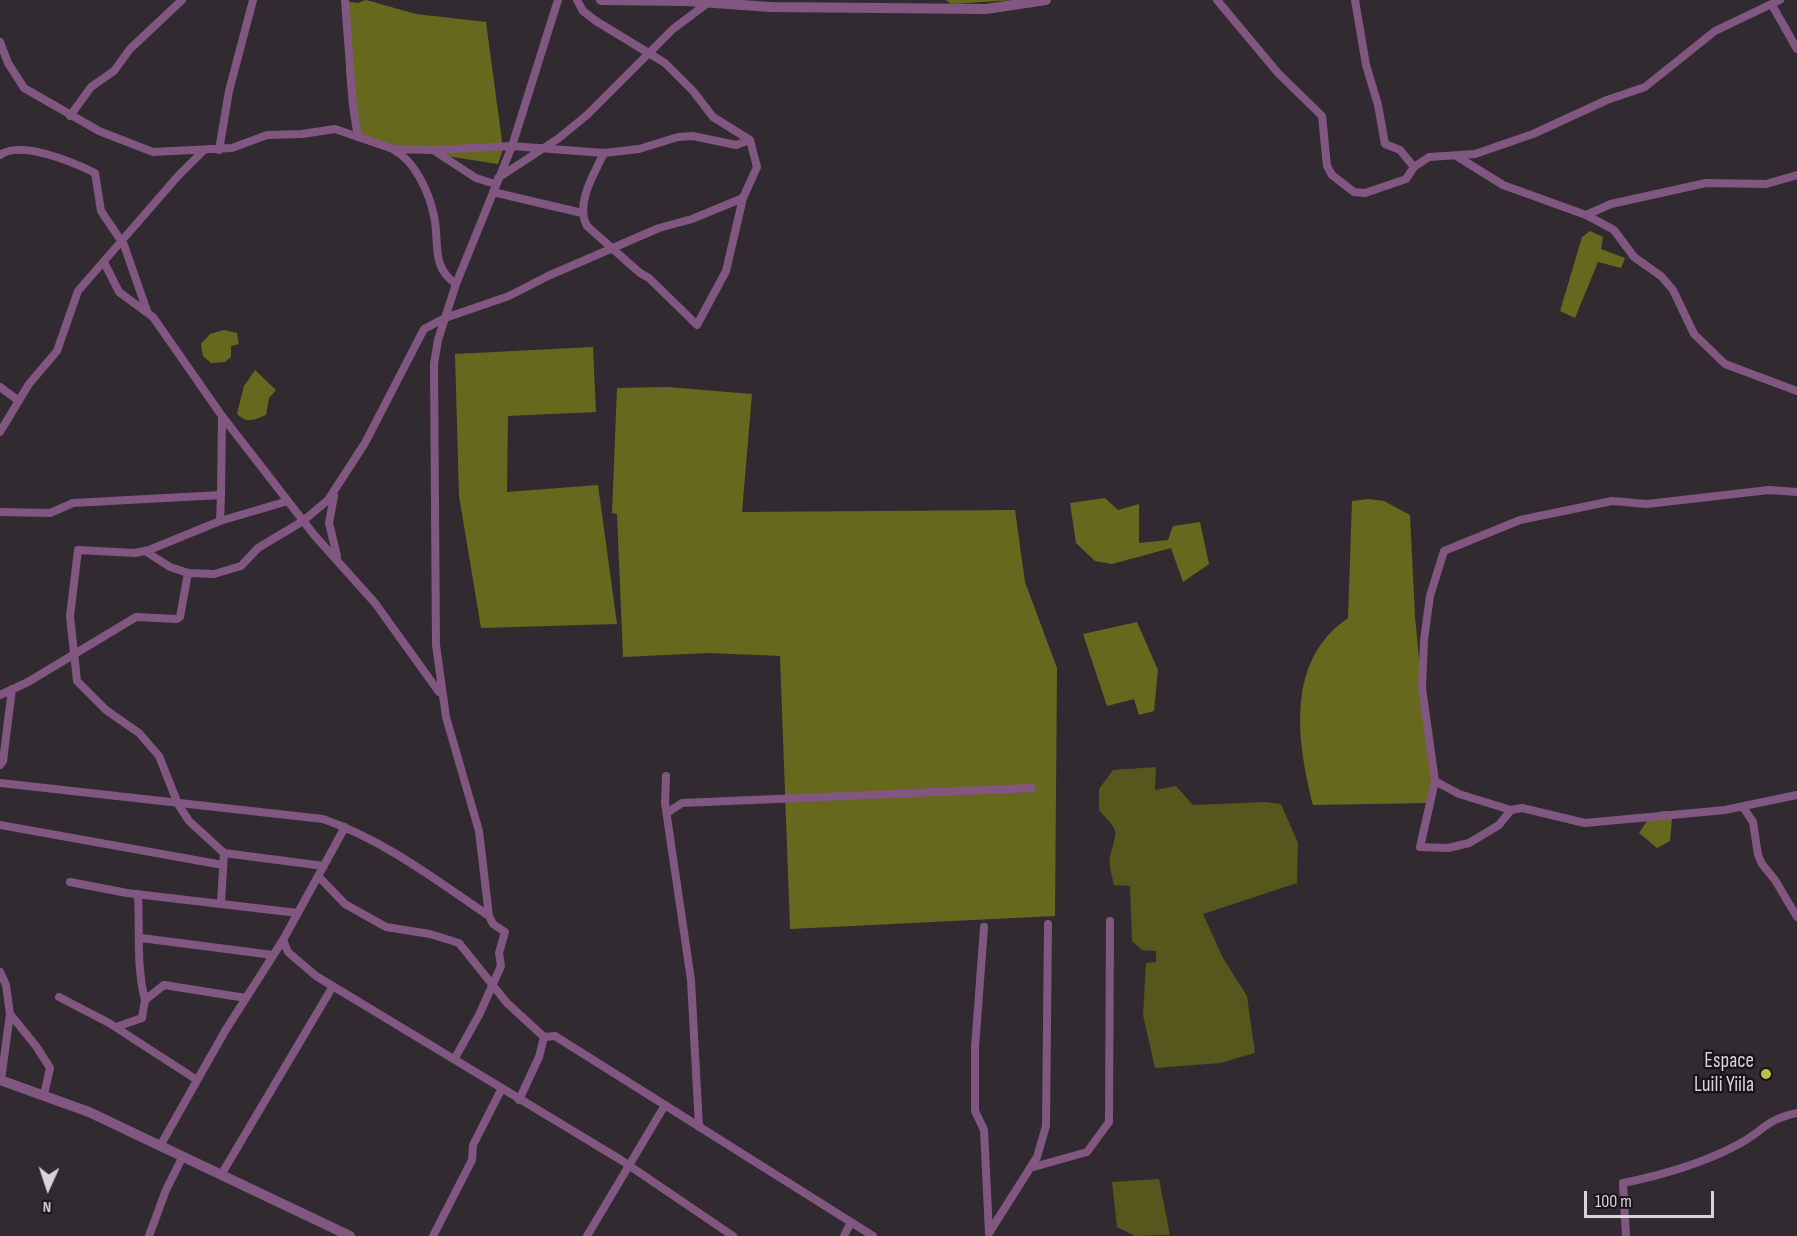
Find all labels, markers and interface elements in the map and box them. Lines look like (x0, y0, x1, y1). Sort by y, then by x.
place label: Espace Luili Yiila (1694, 1049, 1754, 1099)
marker: Espace Luili Yiila (1759, 1067, 1773, 1081)
north arrow (18, 1158, 78, 1218)
scale bar (1587, 1179, 1718, 1217)
text: 100 m (1595, 1191, 1632, 1212)
text: N (42, 1197, 52, 1216)

